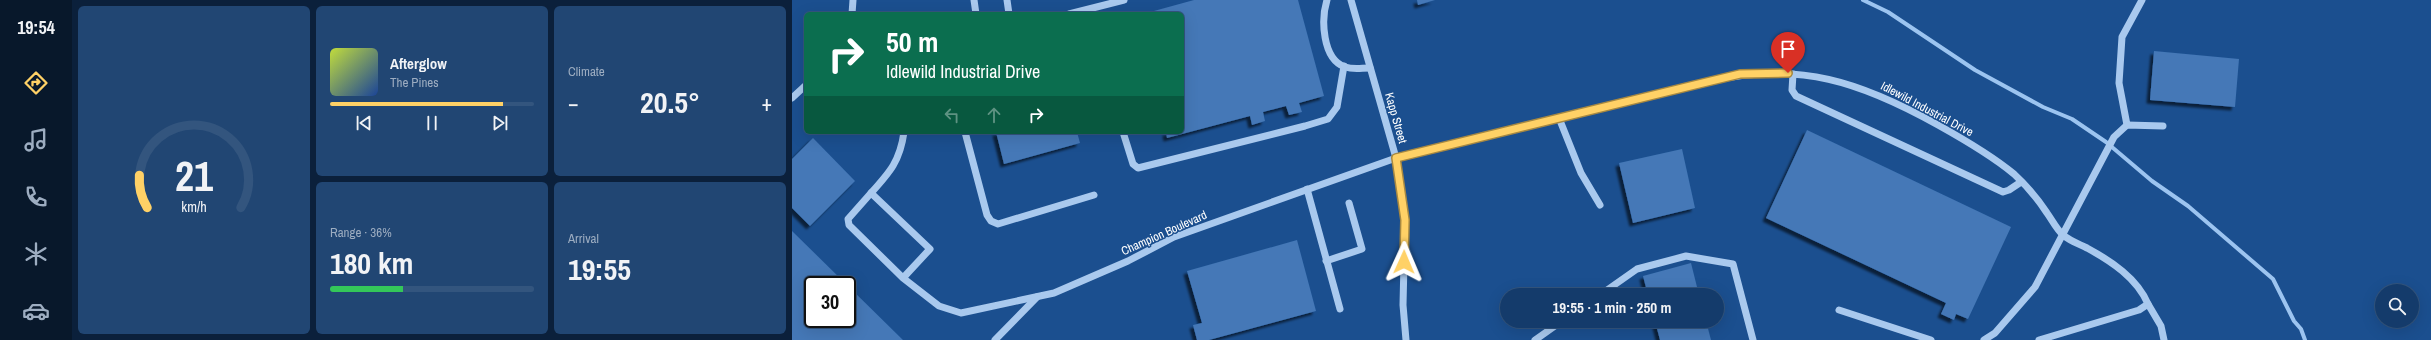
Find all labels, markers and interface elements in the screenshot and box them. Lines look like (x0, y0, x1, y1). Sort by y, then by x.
text: 19:54 (17, 15, 55, 40)
text: 50 m (886, 23, 938, 61)
icon: right (820, 28, 872, 80)
pin (1771, 32, 1805, 73)
icon: arrive (1777, 38, 1799, 60)
text: Afterglow (390, 53, 447, 74)
text: Idlewild Industrial Drive (886, 59, 1040, 84)
text: Climate (568, 63, 605, 80)
icon: directions (22, 69, 50, 97)
text: The Pines (390, 74, 439, 91)
street label: Idlewild Industrial Drive (1878, 78, 1976, 140)
text: 20.5° (640, 82, 700, 122)
text: − (568, 88, 579, 118)
text: + (761, 88, 772, 118)
street label: Kapp Street (1381, 91, 1411, 145)
icon: left (941, 104, 963, 126)
icon: ahead (983, 104, 1005, 126)
icon: right (1025, 104, 1047, 126)
icon: previous (353, 112, 375, 134)
icon: pause (421, 112, 443, 134)
icon: next (489, 112, 511, 134)
icon: music (22, 126, 50, 154)
text: 21 (175, 148, 213, 204)
icon: phone (22, 183, 50, 211)
text: km/h (181, 197, 207, 216)
street label: Champion Boulevard (1119, 207, 1209, 259)
text: Range · 36% (330, 224, 392, 241)
text: Arrival (568, 230, 599, 247)
icon: climate (22, 240, 50, 268)
position arrow (1383, 241, 1425, 283)
text: 180 km (330, 243, 413, 283)
text: 19:55 (568, 249, 631, 289)
speed limit sign: 30 (804, 276, 856, 328)
map controls (2375, 284, 2419, 328)
button: search (2375, 284, 2419, 328)
icon: car (22, 297, 50, 325)
text: 19:55 · 1 min · 250 m (1553, 297, 1671, 318)

